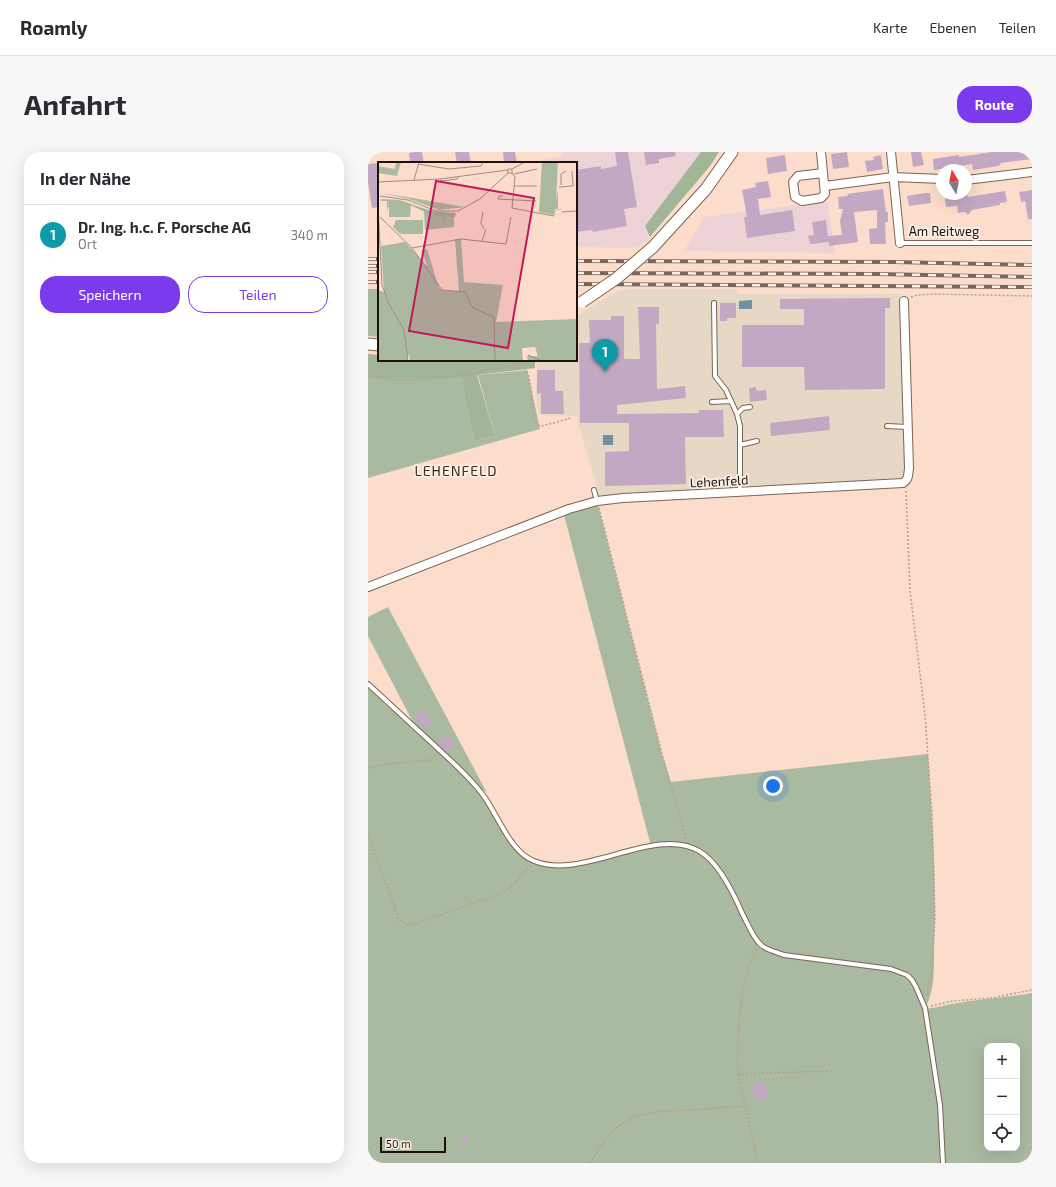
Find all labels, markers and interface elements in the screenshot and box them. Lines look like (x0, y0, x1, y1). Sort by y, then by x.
text: Roamly (20, 16, 87, 39)
text: Karte (873, 19, 908, 36)
text: Ebenen (930, 19, 977, 36)
text: Teilen (999, 19, 1036, 36)
button: Route (957, 86, 1032, 123)
text: Anfahrt (24, 87, 127, 121)
inset map (378, 162, 577, 361)
north arrow (936, 164, 972, 200)
text: In der Nähe (40, 168, 131, 188)
text: Dr. Ing. h.c. F. Porsche AG (78, 218, 251, 236)
street label: Am Reitweg (909, 223, 979, 239)
text: 1 (50, 227, 56, 243)
text: 340 m (291, 227, 328, 243)
text: Ort (78, 236, 97, 252)
button: Speichern (40, 276, 180, 313)
button: Teilen (188, 276, 328, 313)
pin: 1 (592, 339, 618, 372)
district label: LEHENFELD (415, 462, 497, 479)
street label: Lehenfeld (689, 471, 749, 491)
your location (763, 776, 783, 796)
map controls (984, 1043, 1020, 1151)
button: + (984, 1043, 1020, 1079)
button: − (984, 1079, 1020, 1115)
button: locate (984, 1115, 1020, 1151)
scale bar (380, 1135, 446, 1154)
text: 50 m (386, 1137, 411, 1150)

